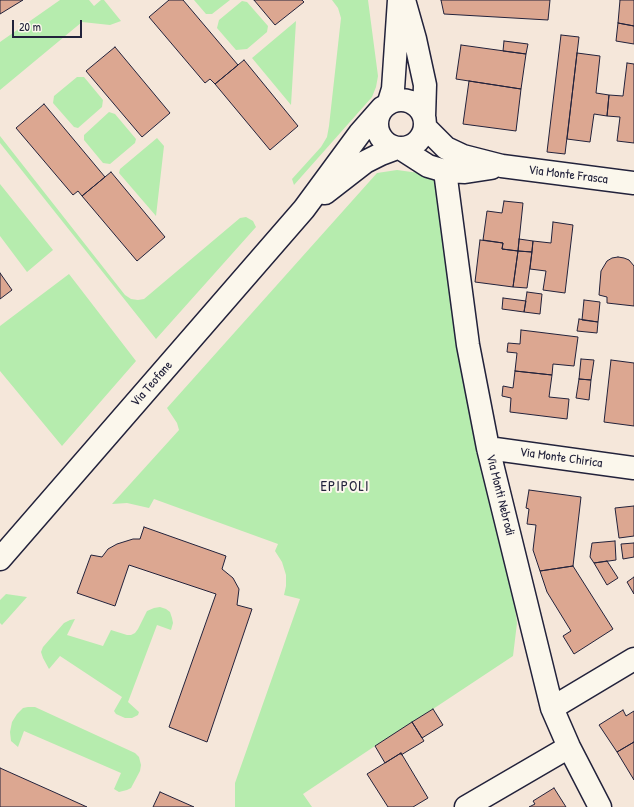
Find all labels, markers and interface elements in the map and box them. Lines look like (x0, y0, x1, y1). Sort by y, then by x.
scale bar (14, 12, 84, 38)
text: 20 m (19, 18, 41, 35)
street label: Via Monte Frasca (527, 162, 609, 188)
street label: Via Teofane (128, 358, 176, 410)
street label: Via Monte Chirica (519, 444, 603, 472)
street label: Via Monti Nebrodi (482, 453, 518, 537)
district label: EPIPOLI (320, 478, 370, 496)

